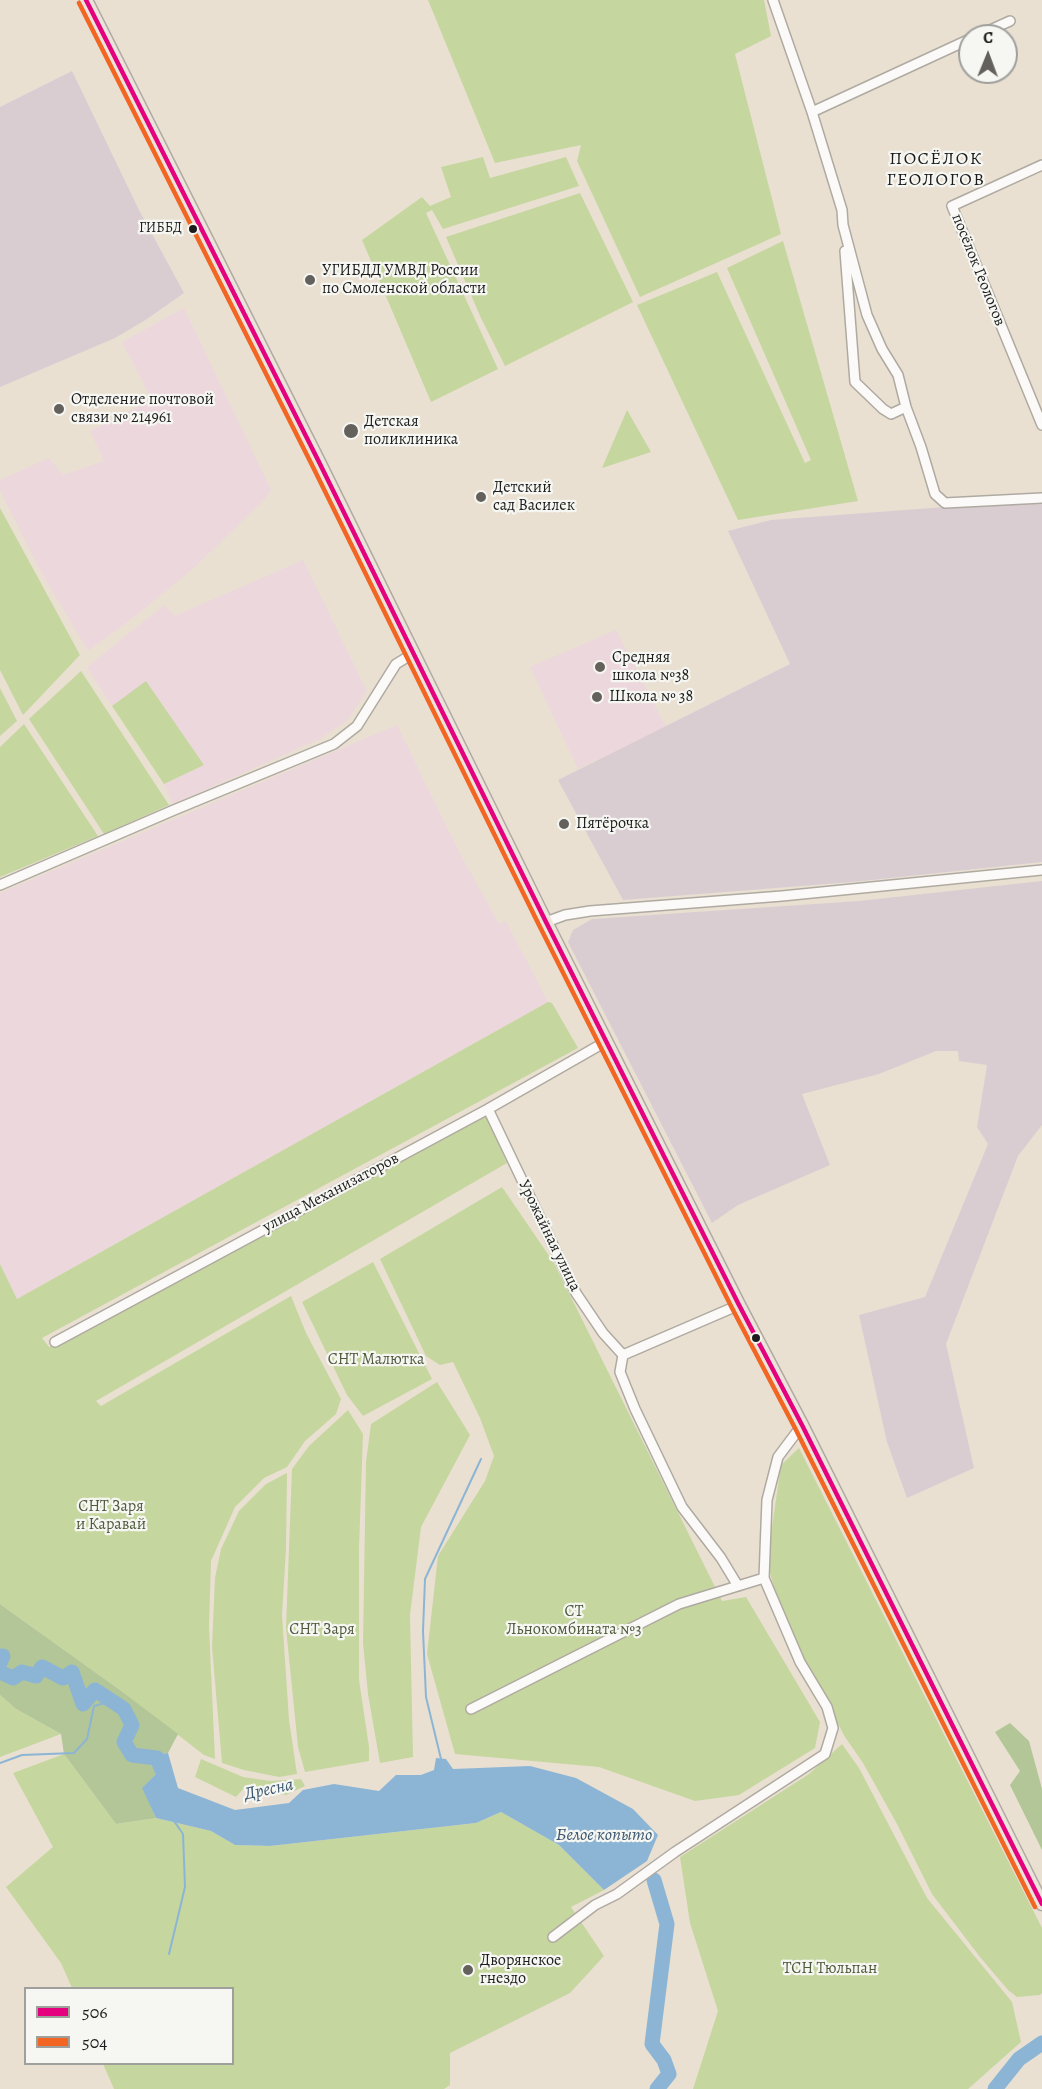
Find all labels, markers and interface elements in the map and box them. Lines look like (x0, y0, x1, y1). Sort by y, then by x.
north arrow (958, 24, 1018, 84)
text: С (983, 27, 993, 49)
district label: ПОСЁЛОК ГЕОЛОГОВ (887, 149, 985, 192)
street label: посёлок Геологов (947, 211, 1009, 329)
place label: ГИББД (139, 221, 182, 237)
marker: ГИББД (187, 223, 199, 235)
place label: УГИБДД УМВД России по Смоленской области (322, 261, 486, 299)
marker: УГИБДД УМВД России по Смоленской области (303, 273, 317, 287)
place label: Отделение почтовой связи № 214961 (71, 390, 214, 428)
marker: Отделение почтовой связи № 214961 (52, 402, 66, 416)
place label: Детская поликлиника (364, 412, 458, 450)
marker: Детская поликлиника (342, 422, 360, 440)
place label: Детский сад Василек (493, 478, 575, 516)
marker: Детский сад Василек (474, 490, 488, 504)
place label: Средняя школа №38 (612, 648, 689, 686)
marker: Средняя школа №38 (593, 660, 607, 674)
place label: Школа № 38 (609, 687, 693, 707)
marker: Школа № 38 (590, 690, 604, 704)
place label: Пятёрочка (576, 814, 649, 834)
marker: Пятёрочка (557, 817, 571, 831)
street label: улица Механизаторов (260, 1149, 402, 1237)
street label: Урожайная улица (514, 1177, 584, 1295)
unlabelled marker (750, 1332, 762, 1344)
park label: СНТ Малютка (328, 1350, 424, 1370)
park label: СНТ Заря и Каравай (76, 1497, 146, 1535)
park label: СТ Льнокомбината №3 (506, 1602, 642, 1640)
park label: СНТ Заря (289, 1620, 355, 1640)
water label: Дресна (243, 1774, 295, 1806)
water label: Белое копыто (556, 1825, 652, 1847)
place label: Дворянское гнездо (480, 1951, 561, 1989)
park label: ТСН Тюльпан (783, 1959, 877, 1979)
marker: Дворянское гнездо (461, 1963, 475, 1977)
legend (24, 1987, 234, 2065)
text: 506 (82, 2000, 108, 2024)
text: 504 (82, 2030, 108, 2054)

